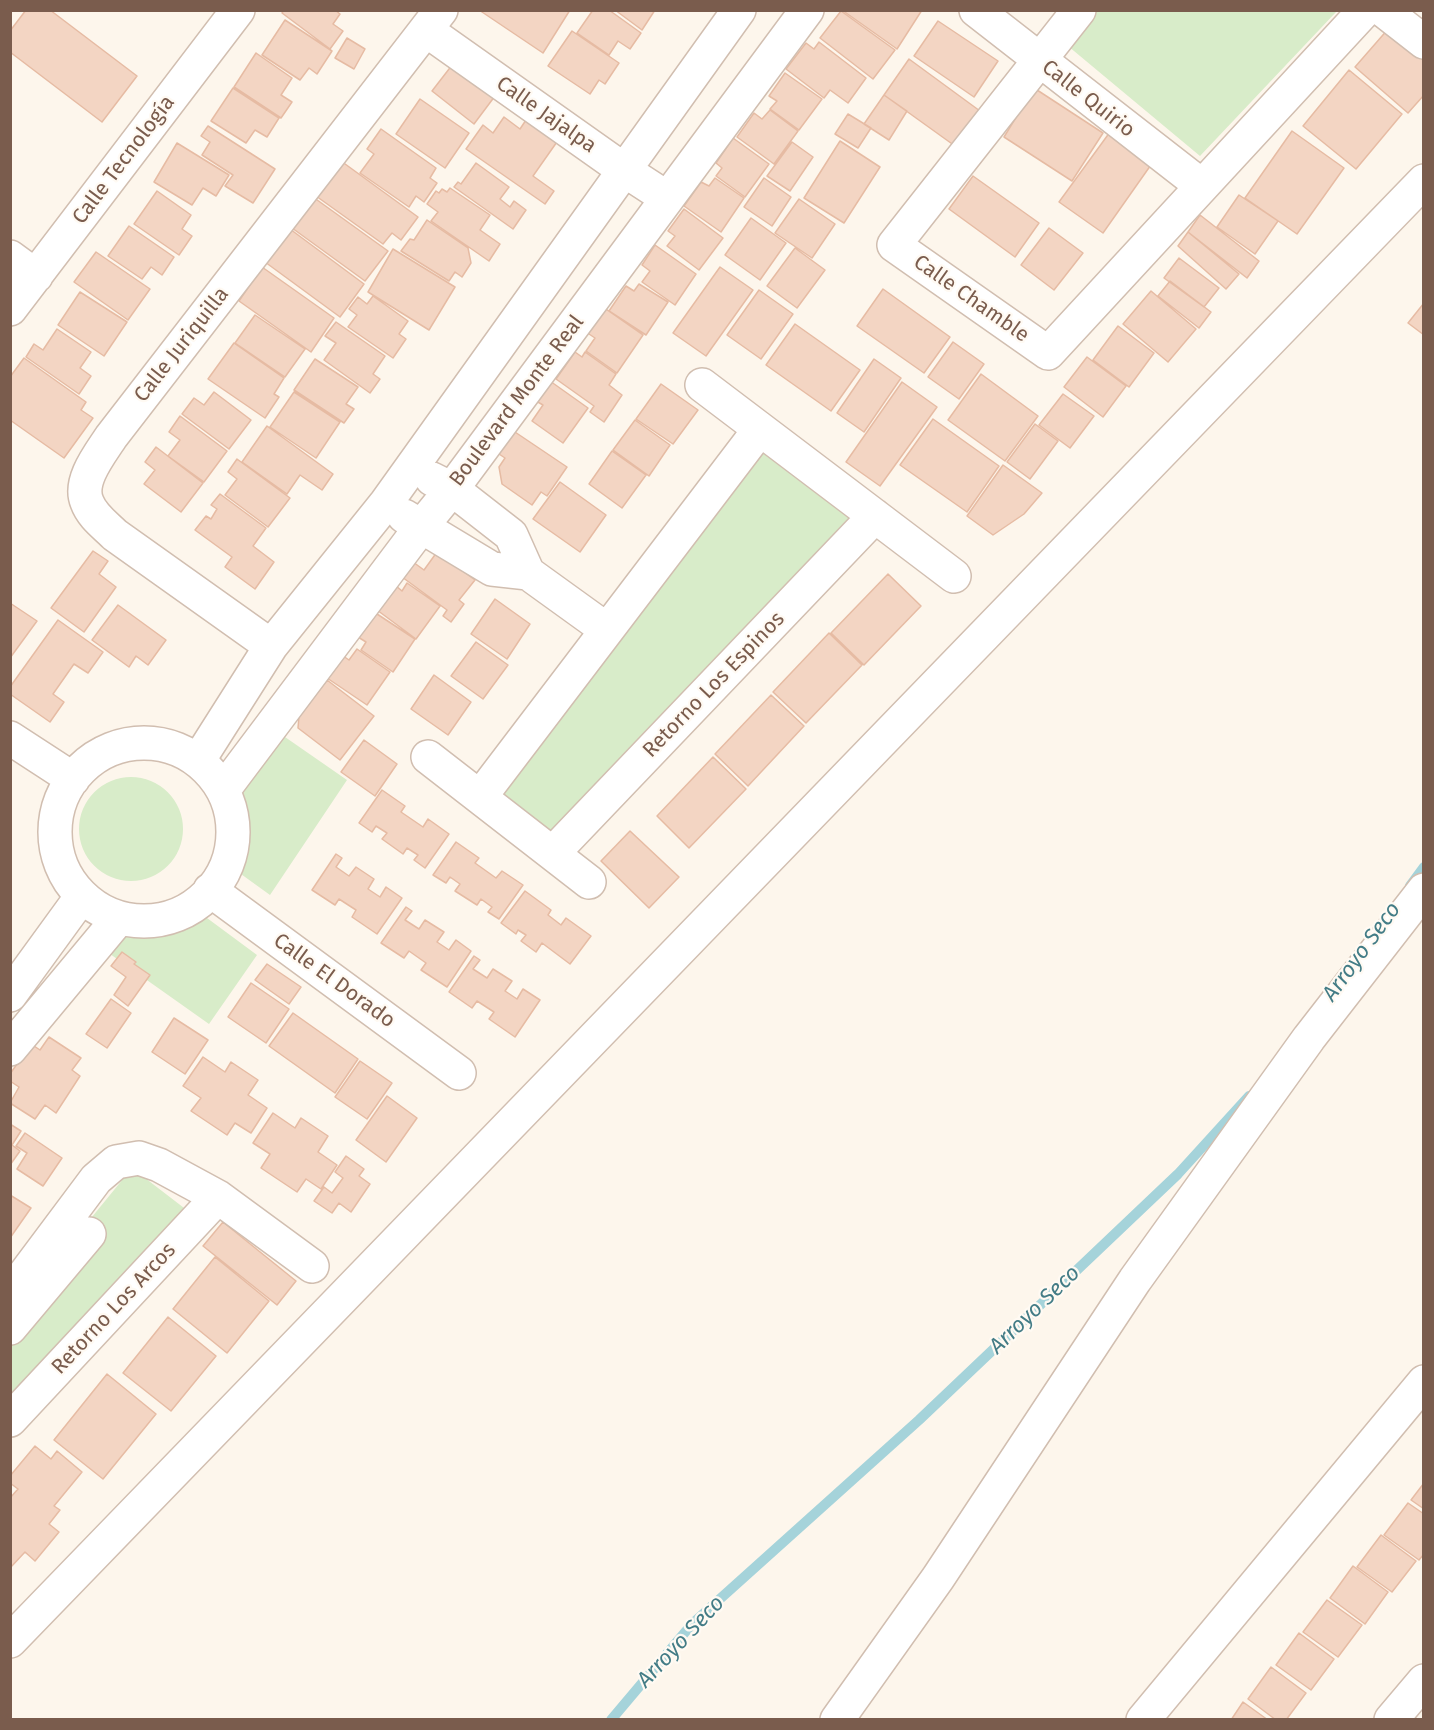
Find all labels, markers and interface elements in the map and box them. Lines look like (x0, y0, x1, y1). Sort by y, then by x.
street label: Calle Quirio (1037, 55, 1139, 143)
street label: Calle Jajalpa (491, 71, 601, 159)
street label: Calle Tecnología (68, 91, 180, 229)
street label: Calle Chamble (908, 250, 1034, 348)
street label: Calle Juriquilla (129, 282, 235, 408)
street label: Boulevard Monte Real (444, 310, 590, 492)
street label: Retorno Los Espinos (638, 607, 790, 763)
water label: Arroyo Seco (1317, 897, 1407, 1007)
street label: Calle El Dorado (268, 928, 400, 1034)
street label: Retorno Los Arcos (47, 1238, 181, 1380)
water label: Arroyo Seco (984, 1260, 1086, 1360)
water label: Arroyo Seco (632, 1591, 730, 1693)

